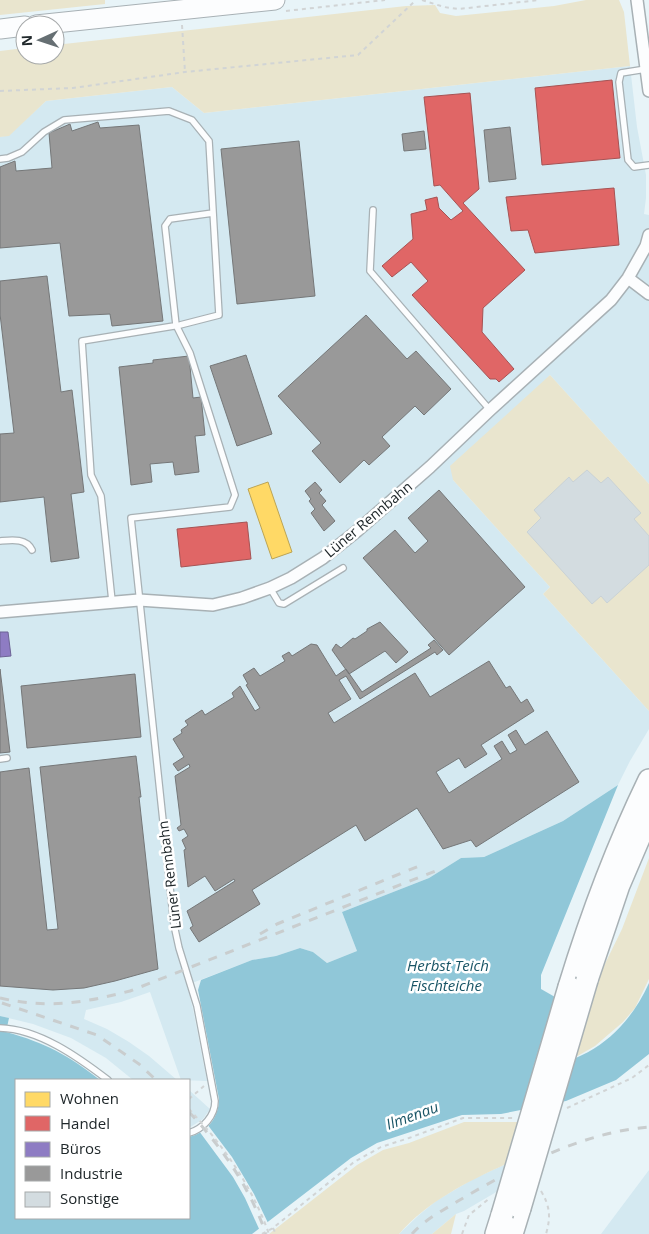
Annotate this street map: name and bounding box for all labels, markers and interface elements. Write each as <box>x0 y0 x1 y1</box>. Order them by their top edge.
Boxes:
north arrow <box>15 15 65 65</box>
text: N <box>17 35 36 47</box>
street label: Lüner Rennbahn <box>320 477 416 561</box>
street label: Lüner Rennbahn <box>153 820 185 930</box>
water label: Herbst Teich <box>407 955 489 975</box>
water label: Fischteiche <box>410 975 483 995</box>
legend <box>15 1079 190 1219</box>
text: Wohnen <box>60 1088 119 1108</box>
water label: Ilmenau <box>383 1096 441 1134</box>
text: Handel <box>60 1113 110 1133</box>
text: Büros <box>60 1138 101 1158</box>
text: Industrie <box>60 1163 123 1183</box>
text: Sonstige <box>60 1188 119 1208</box>

